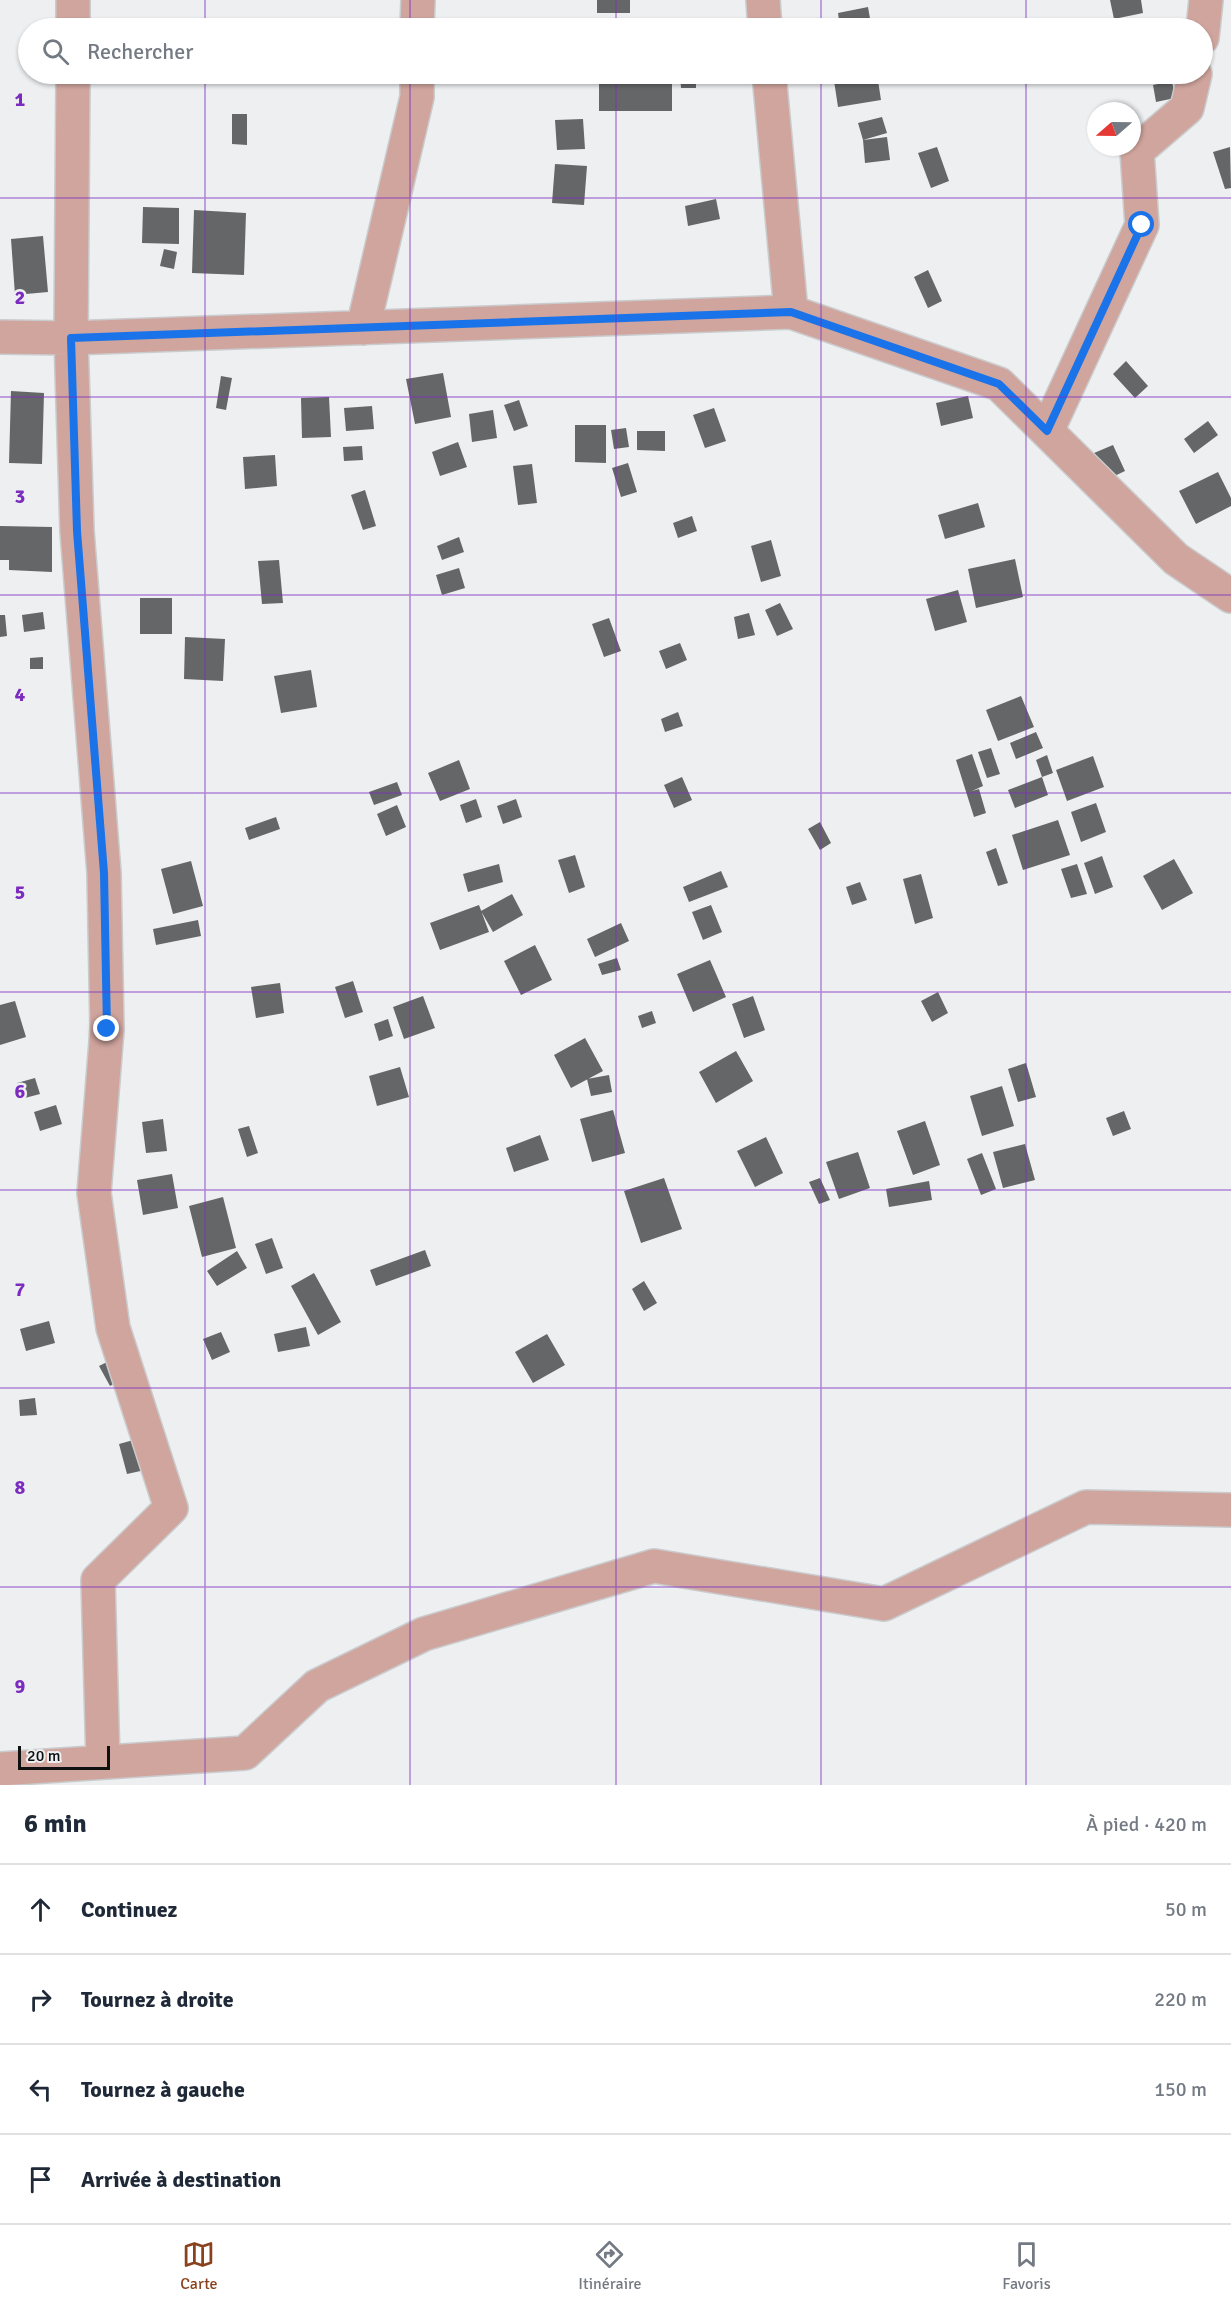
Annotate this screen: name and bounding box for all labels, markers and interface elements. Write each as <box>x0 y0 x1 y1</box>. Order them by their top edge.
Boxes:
search box <box>18 18 1213 84</box>
icon: search <box>39 35 72 68</box>
text: Rechercher <box>87 38 193 65</box>
text: 1 <box>15 87 26 112</box>
north arrow <box>1087 102 1141 156</box>
route start <box>1128 211 1154 237</box>
text: 2 <box>15 285 25 310</box>
text: 3 <box>15 484 25 509</box>
text: 4 <box>15 682 26 707</box>
text: 5 <box>15 880 25 905</box>
route end <box>93 1015 119 1041</box>
text: 6 <box>15 1079 26 1104</box>
text: 7 <box>15 1277 26 1302</box>
text: 8 <box>15 1475 26 1500</box>
text: 9 <box>15 1674 26 1699</box>
scale bar <box>18 1743 110 1770</box>
text: 20 m <box>27 1746 61 1766</box>
text: 6 min <box>24 1808 87 1840</box>
text: À pied · 420 m <box>1086 1812 1207 1837</box>
icon: ahead <box>24 1893 57 1926</box>
text: Continuez <box>81 1896 177 1923</box>
text: 50 m <box>1165 1897 1207 1922</box>
icon: right <box>24 1983 57 2016</box>
text: Tournez à droite <box>81 1986 234 2013</box>
text: 220 m <box>1154 1987 1207 2012</box>
icon: left <box>24 2073 57 2106</box>
text: Tournez à gauche <box>81 2076 245 2103</box>
text: 150 m <box>1154 2077 1207 2102</box>
icon: arrive <box>24 2163 57 2196</box>
text: Arrivée à destination <box>81 2166 281 2193</box>
tab: Carte <box>180 2238 218 2294</box>
tab: Itinéraire <box>578 2238 642 2294</box>
tab: Favoris <box>1002 2238 1051 2294</box>

